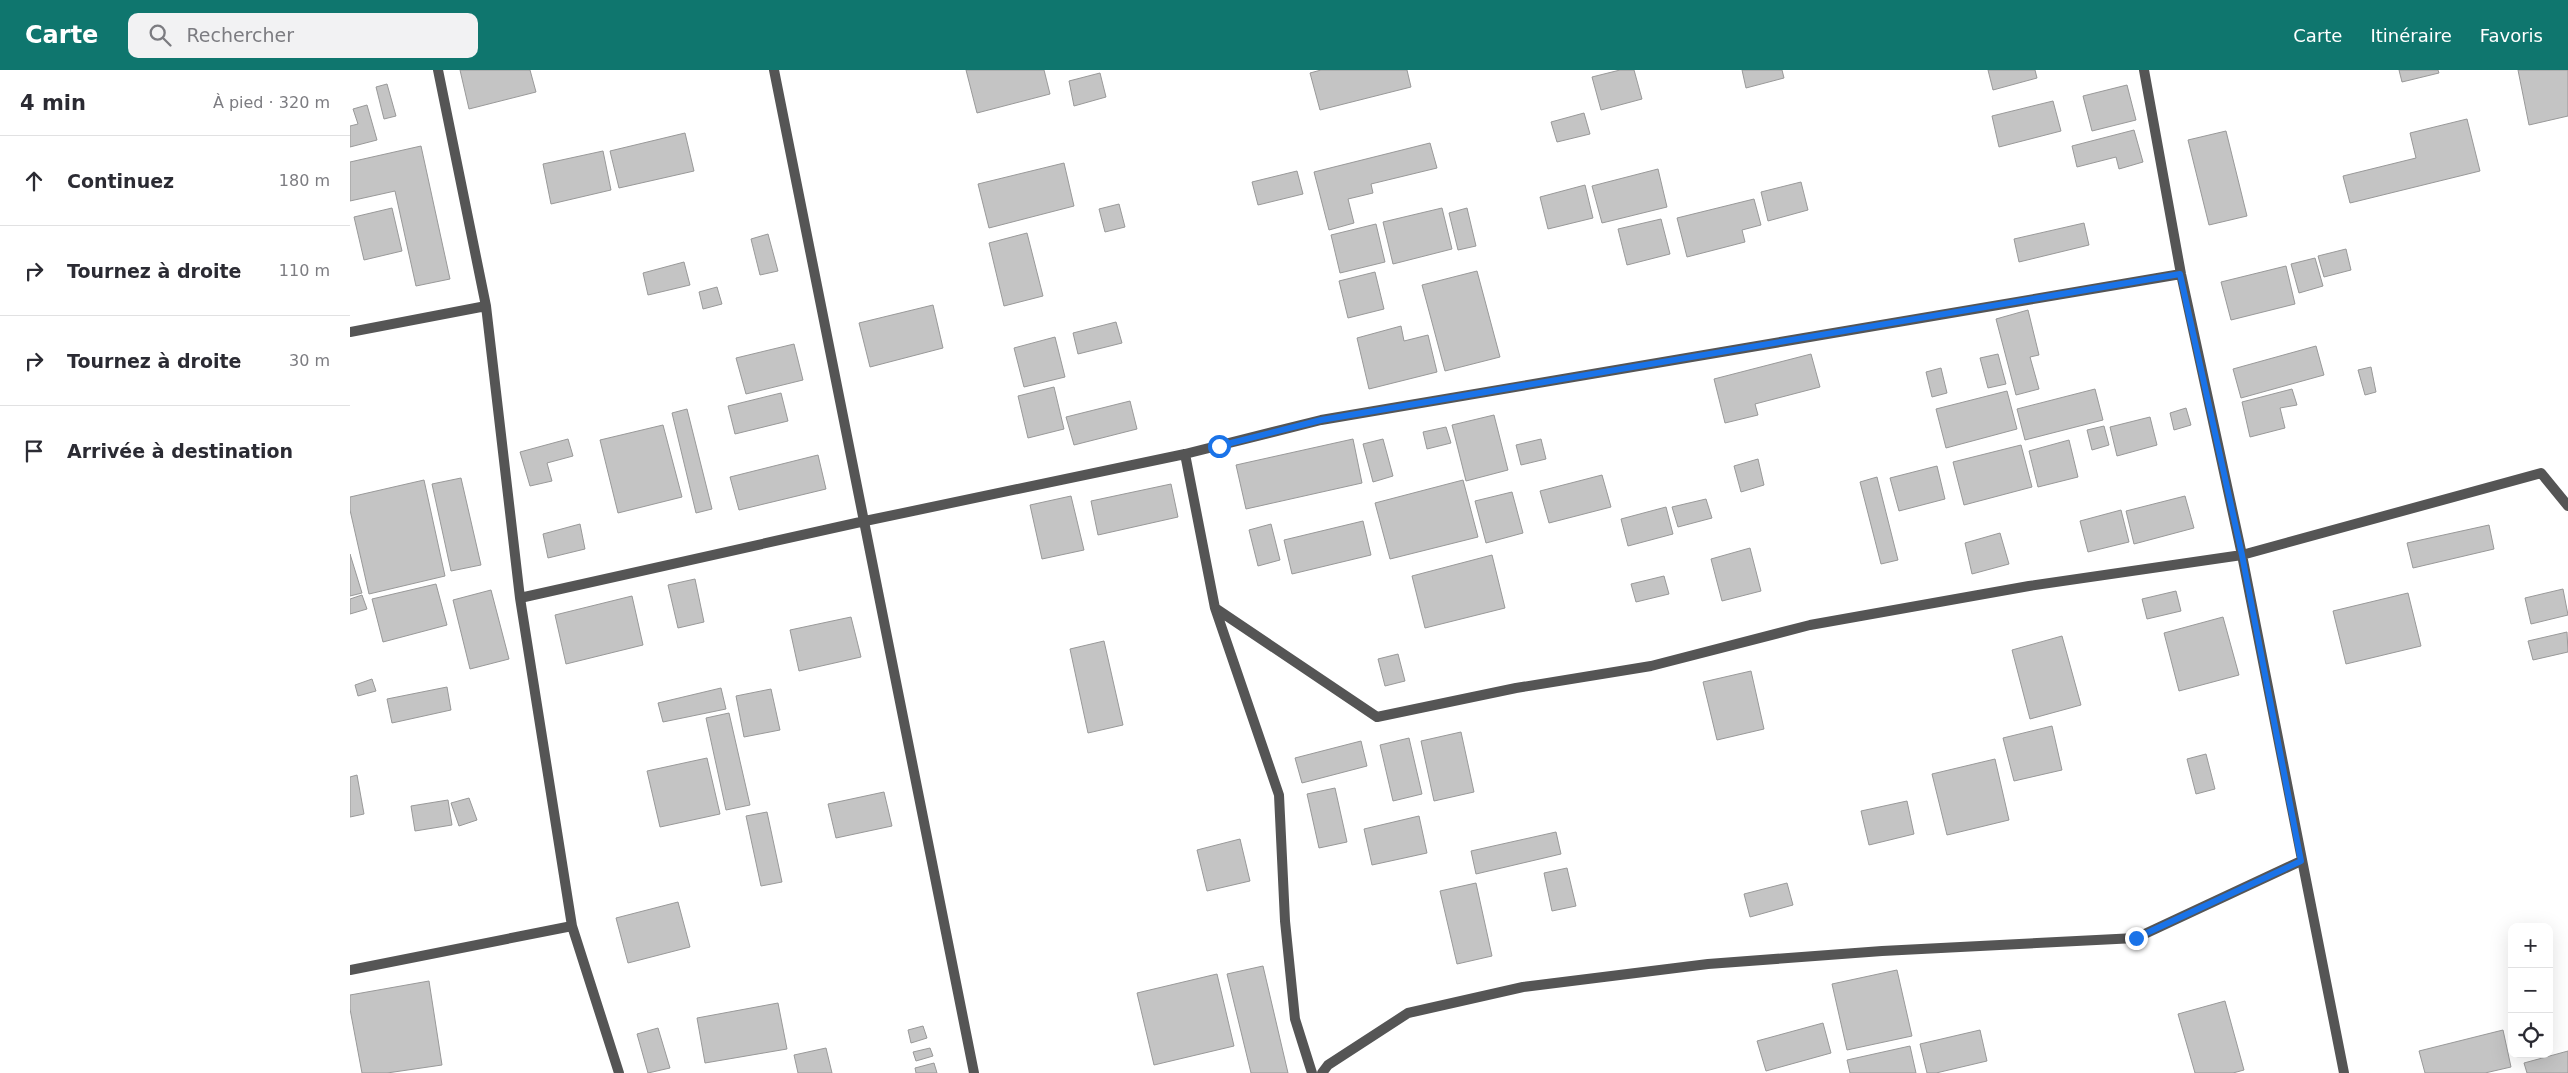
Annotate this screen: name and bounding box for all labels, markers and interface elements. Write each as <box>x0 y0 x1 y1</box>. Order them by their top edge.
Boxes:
search box <box>128 13 478 58</box>
text: Carte <box>25 21 98 49</box>
icon: search <box>146 21 174 49</box>
text: Rechercher <box>186 24 294 46</box>
text: Carte <box>2293 25 2342 46</box>
text: Itinéraire <box>2370 25 2452 46</box>
text: Favoris <box>2480 25 2543 46</box>
text: 4 min <box>20 91 86 115</box>
text: À pied · 320 m <box>213 93 330 112</box>
icon: ahead <box>20 167 48 195</box>
text: Continuez <box>67 170 174 192</box>
text: 180 m <box>279 171 330 190</box>
icon: right <box>20 257 48 285</box>
text: Tournez à droite <box>67 260 241 282</box>
text: 110 m <box>279 261 330 280</box>
icon: right <box>20 347 48 375</box>
text: Tournez à droite <box>67 350 241 372</box>
text: 30 m <box>289 351 330 370</box>
route start <box>1208 435 1231 458</box>
icon: arrive <box>20 437 48 465</box>
text: Arrivée à destination <box>67 440 293 462</box>
map controls <box>2508 923 2553 1058</box>
button: + <box>2508 923 2553 968</box>
route end <box>2125 927 2148 950</box>
button: − <box>2508 968 2553 1013</box>
button: locate <box>2508 1013 2553 1058</box>

